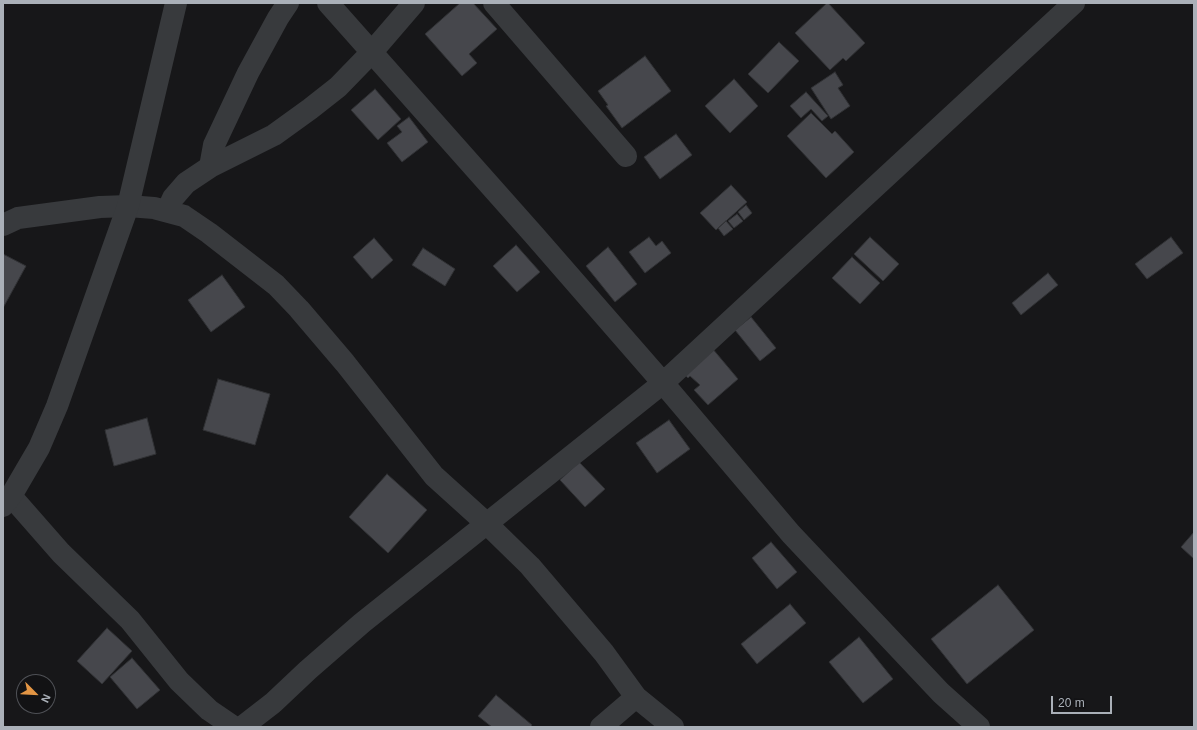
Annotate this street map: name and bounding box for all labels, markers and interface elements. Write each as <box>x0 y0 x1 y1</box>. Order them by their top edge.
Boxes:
north arrow <box>16 674 56 714</box>
scale bar <box>1053 688 1114 714</box>
text: N <box>39 692 53 705</box>
text: 20 m <box>1058 696 1085 710</box>

